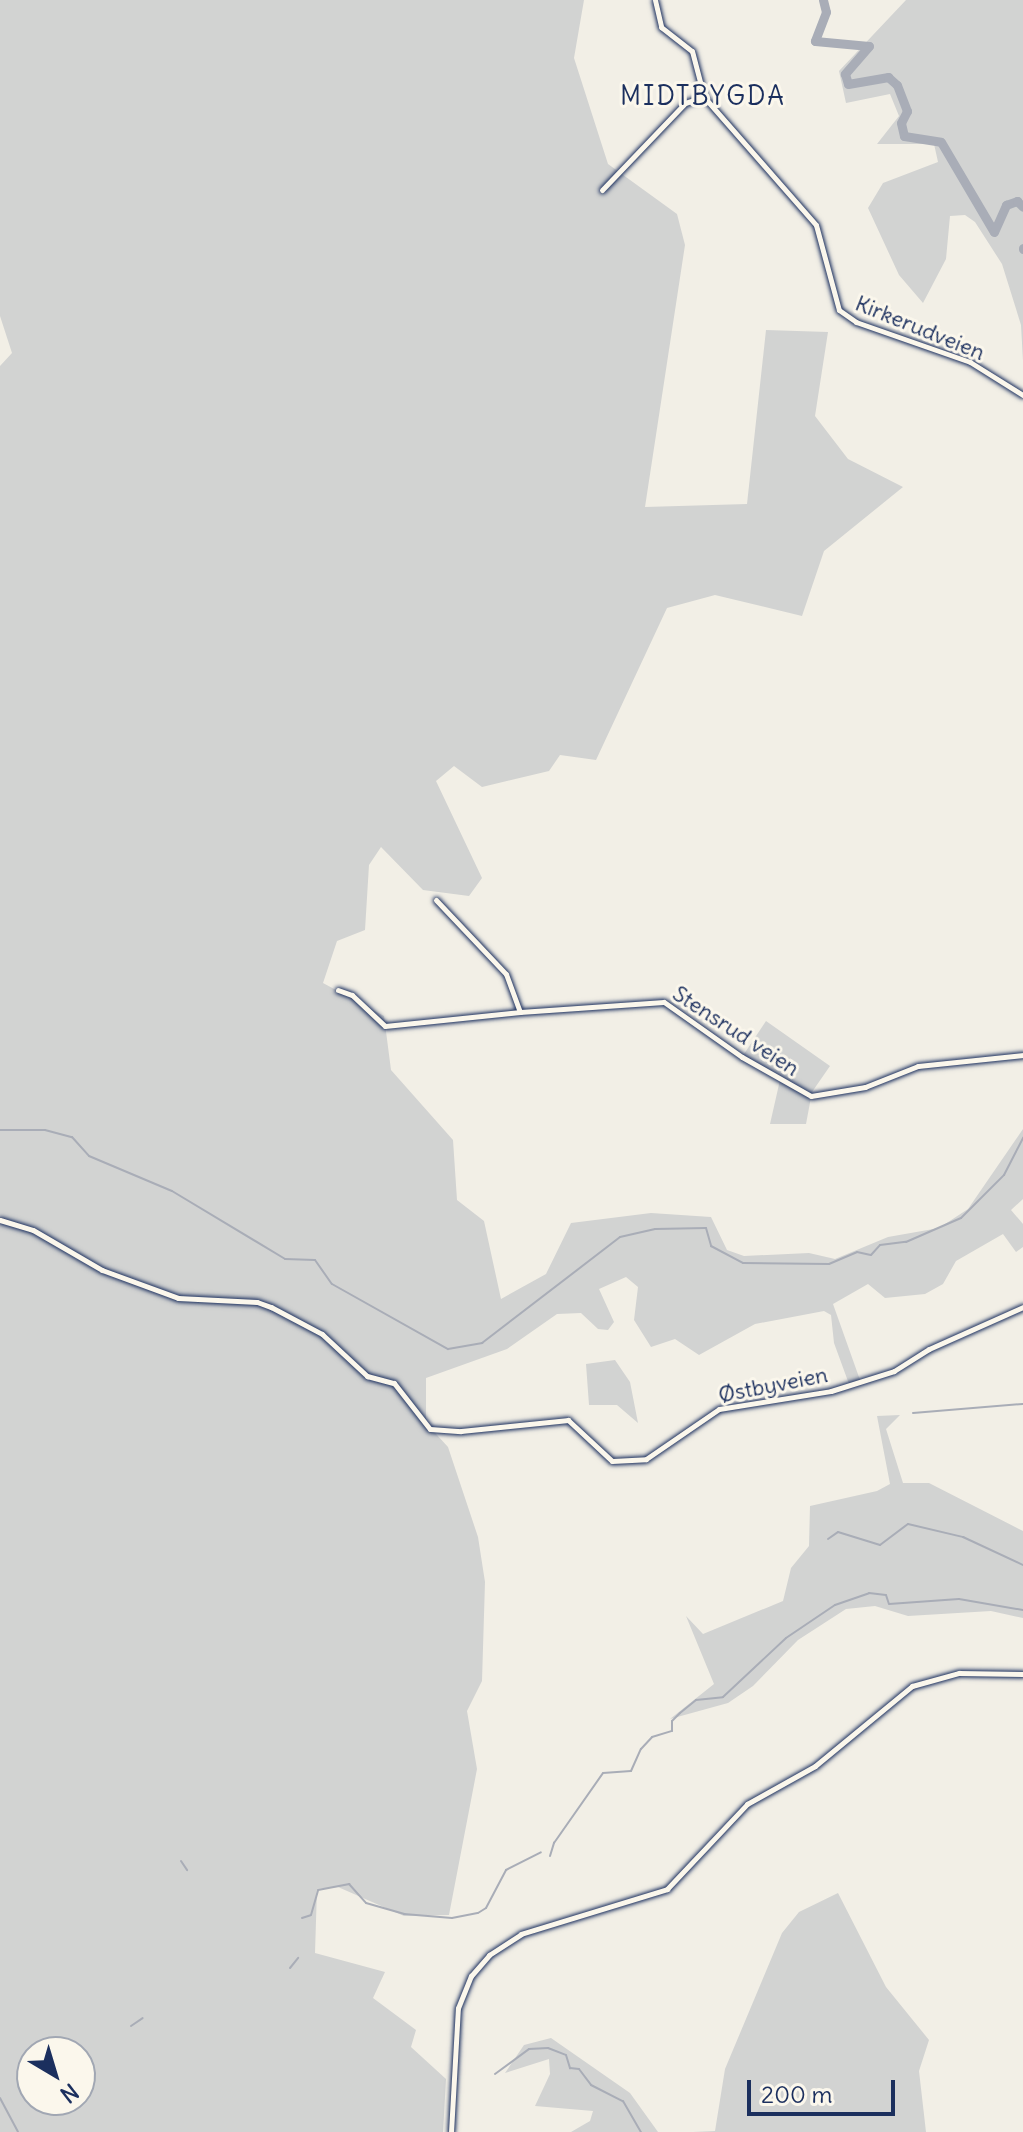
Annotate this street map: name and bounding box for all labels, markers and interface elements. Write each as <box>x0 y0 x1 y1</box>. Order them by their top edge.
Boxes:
district label: MIDTBYGDA <box>620 80 786 112</box>
street label: Kirkerudveien <box>851 290 989 366</box>
street label: Stensrud veien <box>668 980 804 1082</box>
street label: Østbyveien <box>716 1361 830 1409</box>
north arrow <box>16 2036 96 2116</box>
scale bar <box>751 2064 899 2114</box>
text: N <box>55 2078 84 2109</box>
text: 200 m <box>761 2079 833 2109</box>

